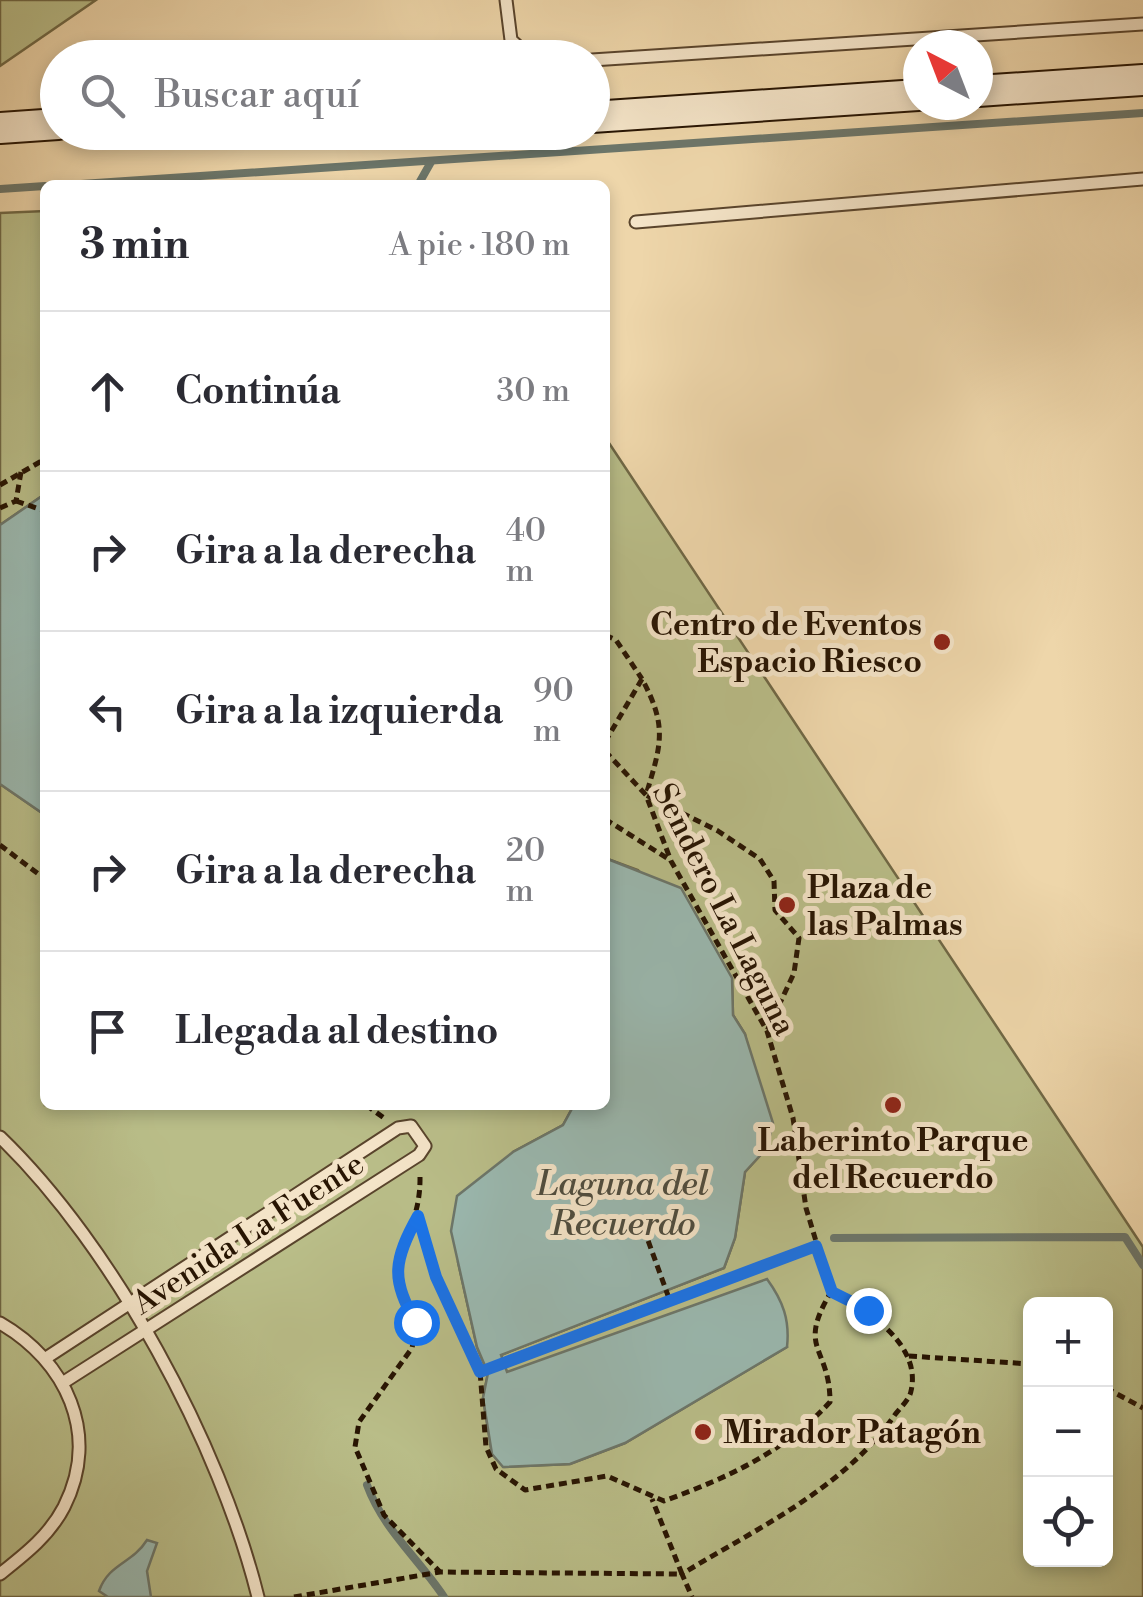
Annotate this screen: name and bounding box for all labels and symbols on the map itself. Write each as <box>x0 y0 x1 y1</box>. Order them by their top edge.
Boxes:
north arrow <box>903 30 993 120</box>
place label: Centro de Eventos Espacio Riesco <box>650 605 922 682</box>
marker: Centro de Eventos Espacio Riesco <box>931 631 953 653</box>
street label: Sendero La Laguna <box>643 777 805 1043</box>
place label: Plaza de las Palmas <box>807 868 963 945</box>
marker: Plaza de las Palmas <box>776 894 798 916</box>
marker: Laberinto Parque del Recuerdo <box>882 1094 904 1116</box>
place label: Laberinto Parque del Recuerdo <box>758 1121 1028 1198</box>
street label: Avenida La Fuente <box>124 1144 372 1324</box>
water label: Laguna del Recuerdo <box>536 1163 709 1246</box>
route end <box>846 1288 892 1334</box>
route start <box>394 1300 440 1346</box>
place label: Mirador Patagón <box>723 1413 981 1453</box>
marker: Mirador Patagón <box>692 1421 714 1443</box>

